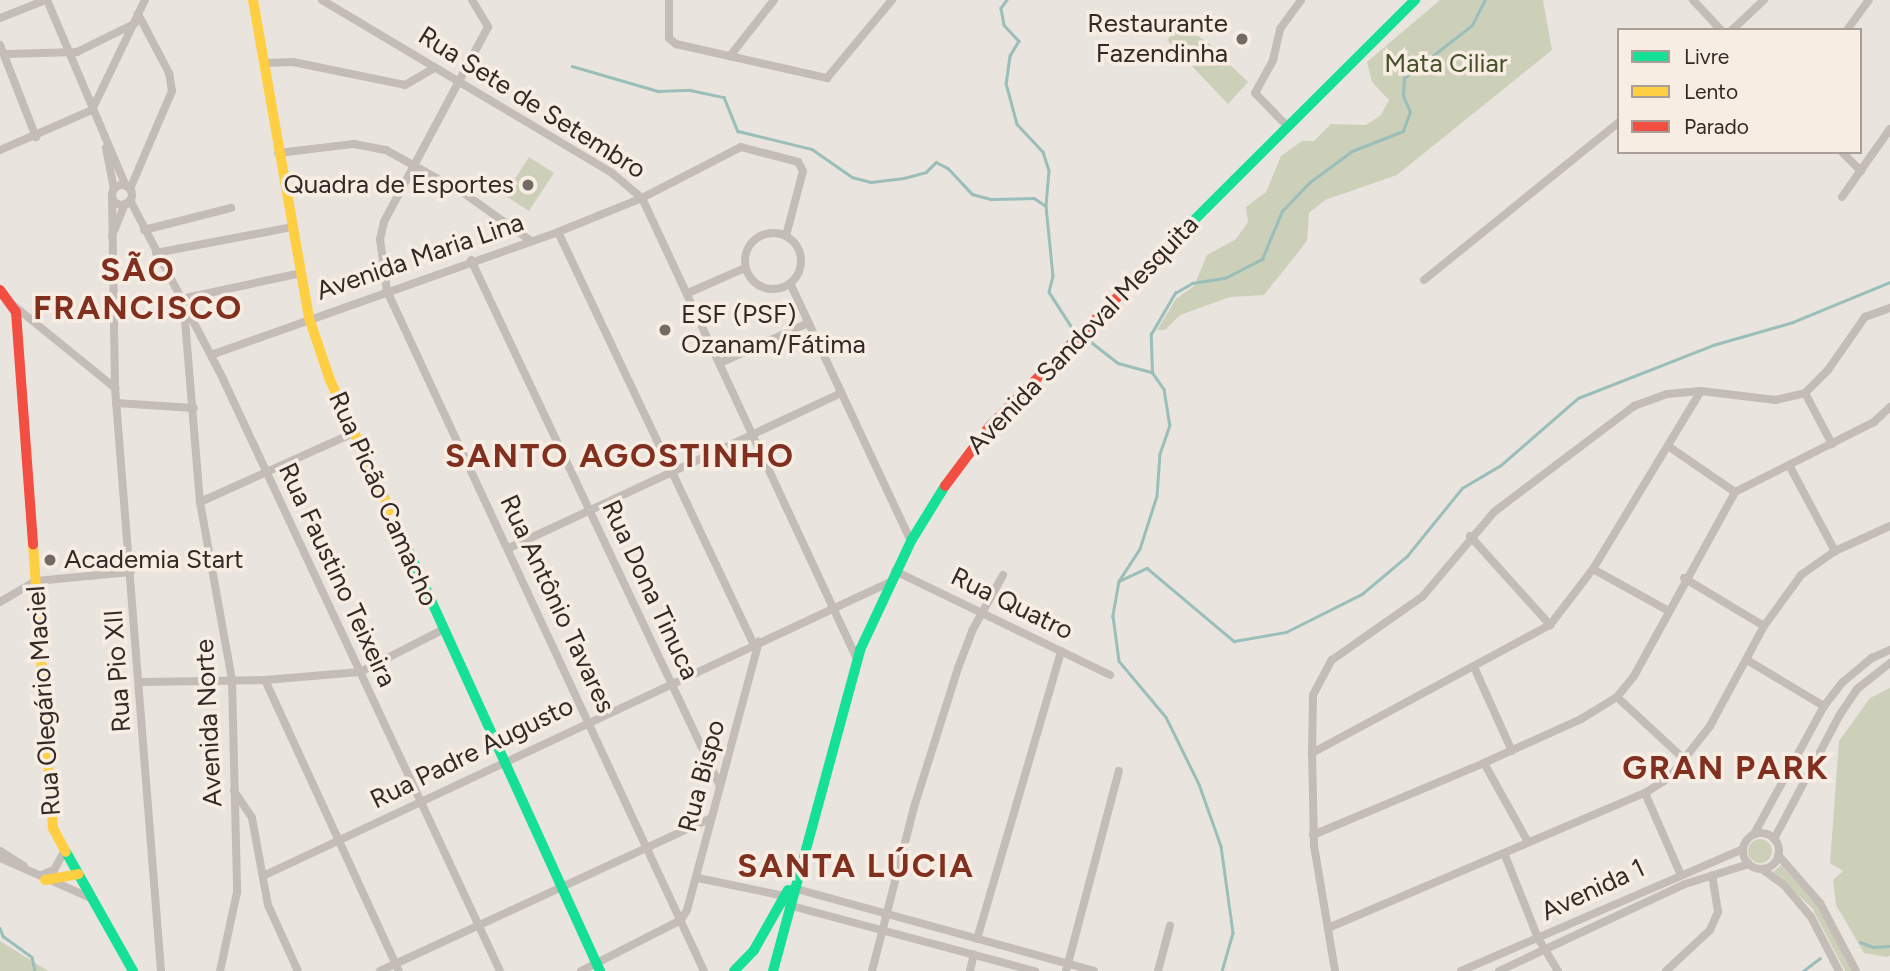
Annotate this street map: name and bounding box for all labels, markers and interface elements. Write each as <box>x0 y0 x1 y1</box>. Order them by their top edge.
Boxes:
place label: Restaurante Fazendinha <box>1087 8 1228 70</box>
street label: Rua Sete de Setembro <box>413 20 651 186</box>
legend <box>1617 28 1862 154</box>
marker: Restaurante Fazendinha <box>1234 31 1250 47</box>
text: Livre <box>1684 44 1729 69</box>
park label: Mata Ciliar <box>1384 48 1508 80</box>
text: Lento <box>1684 79 1738 104</box>
text: Parado <box>1684 114 1749 139</box>
place label: Quadra de Esportes <box>284 169 514 201</box>
marker: Quadra de Esportes <box>520 177 536 193</box>
street label: Avenida Maria Lina <box>312 207 528 307</box>
street label: Avenida Sandoval Mesquita <box>961 209 1205 461</box>
district label: SÃO FRANCISCO <box>34 250 242 328</box>
place label: ESF (PSF) Ozanam/Fátima <box>681 299 866 360</box>
marker: ESF (PSF) Ozanam/Fátima <box>655 320 675 340</box>
street label: Rua Picão Camacho <box>322 387 444 611</box>
district label: SANTO AGOSTINHO <box>447 436 793 476</box>
street label: Rua Faustino Teixeira <box>271 458 403 692</box>
street label: Rua Antônio Tavares <box>493 490 621 718</box>
street label: Rua Dona Tinuca <box>595 495 705 685</box>
place label: Academia Start <box>64 544 244 576</box>
marker: Academia Start <box>42 552 58 568</box>
street label: Rua Quatro <box>946 561 1078 647</box>
street label: Rua Olegário Maciel <box>20 585 68 817</box>
street label: Rua Pio XII <box>98 609 138 733</box>
street label: Avenida Norte <box>189 638 229 808</box>
street label: Rua Padre Augusto <box>365 690 579 816</box>
street label: Rua Bispo <box>672 716 732 836</box>
district label: GRAN PARK <box>1623 748 1829 788</box>
district label: SANTA LÚCIA <box>739 846 973 886</box>
street label: Avenida 1 <box>1536 852 1650 928</box>

